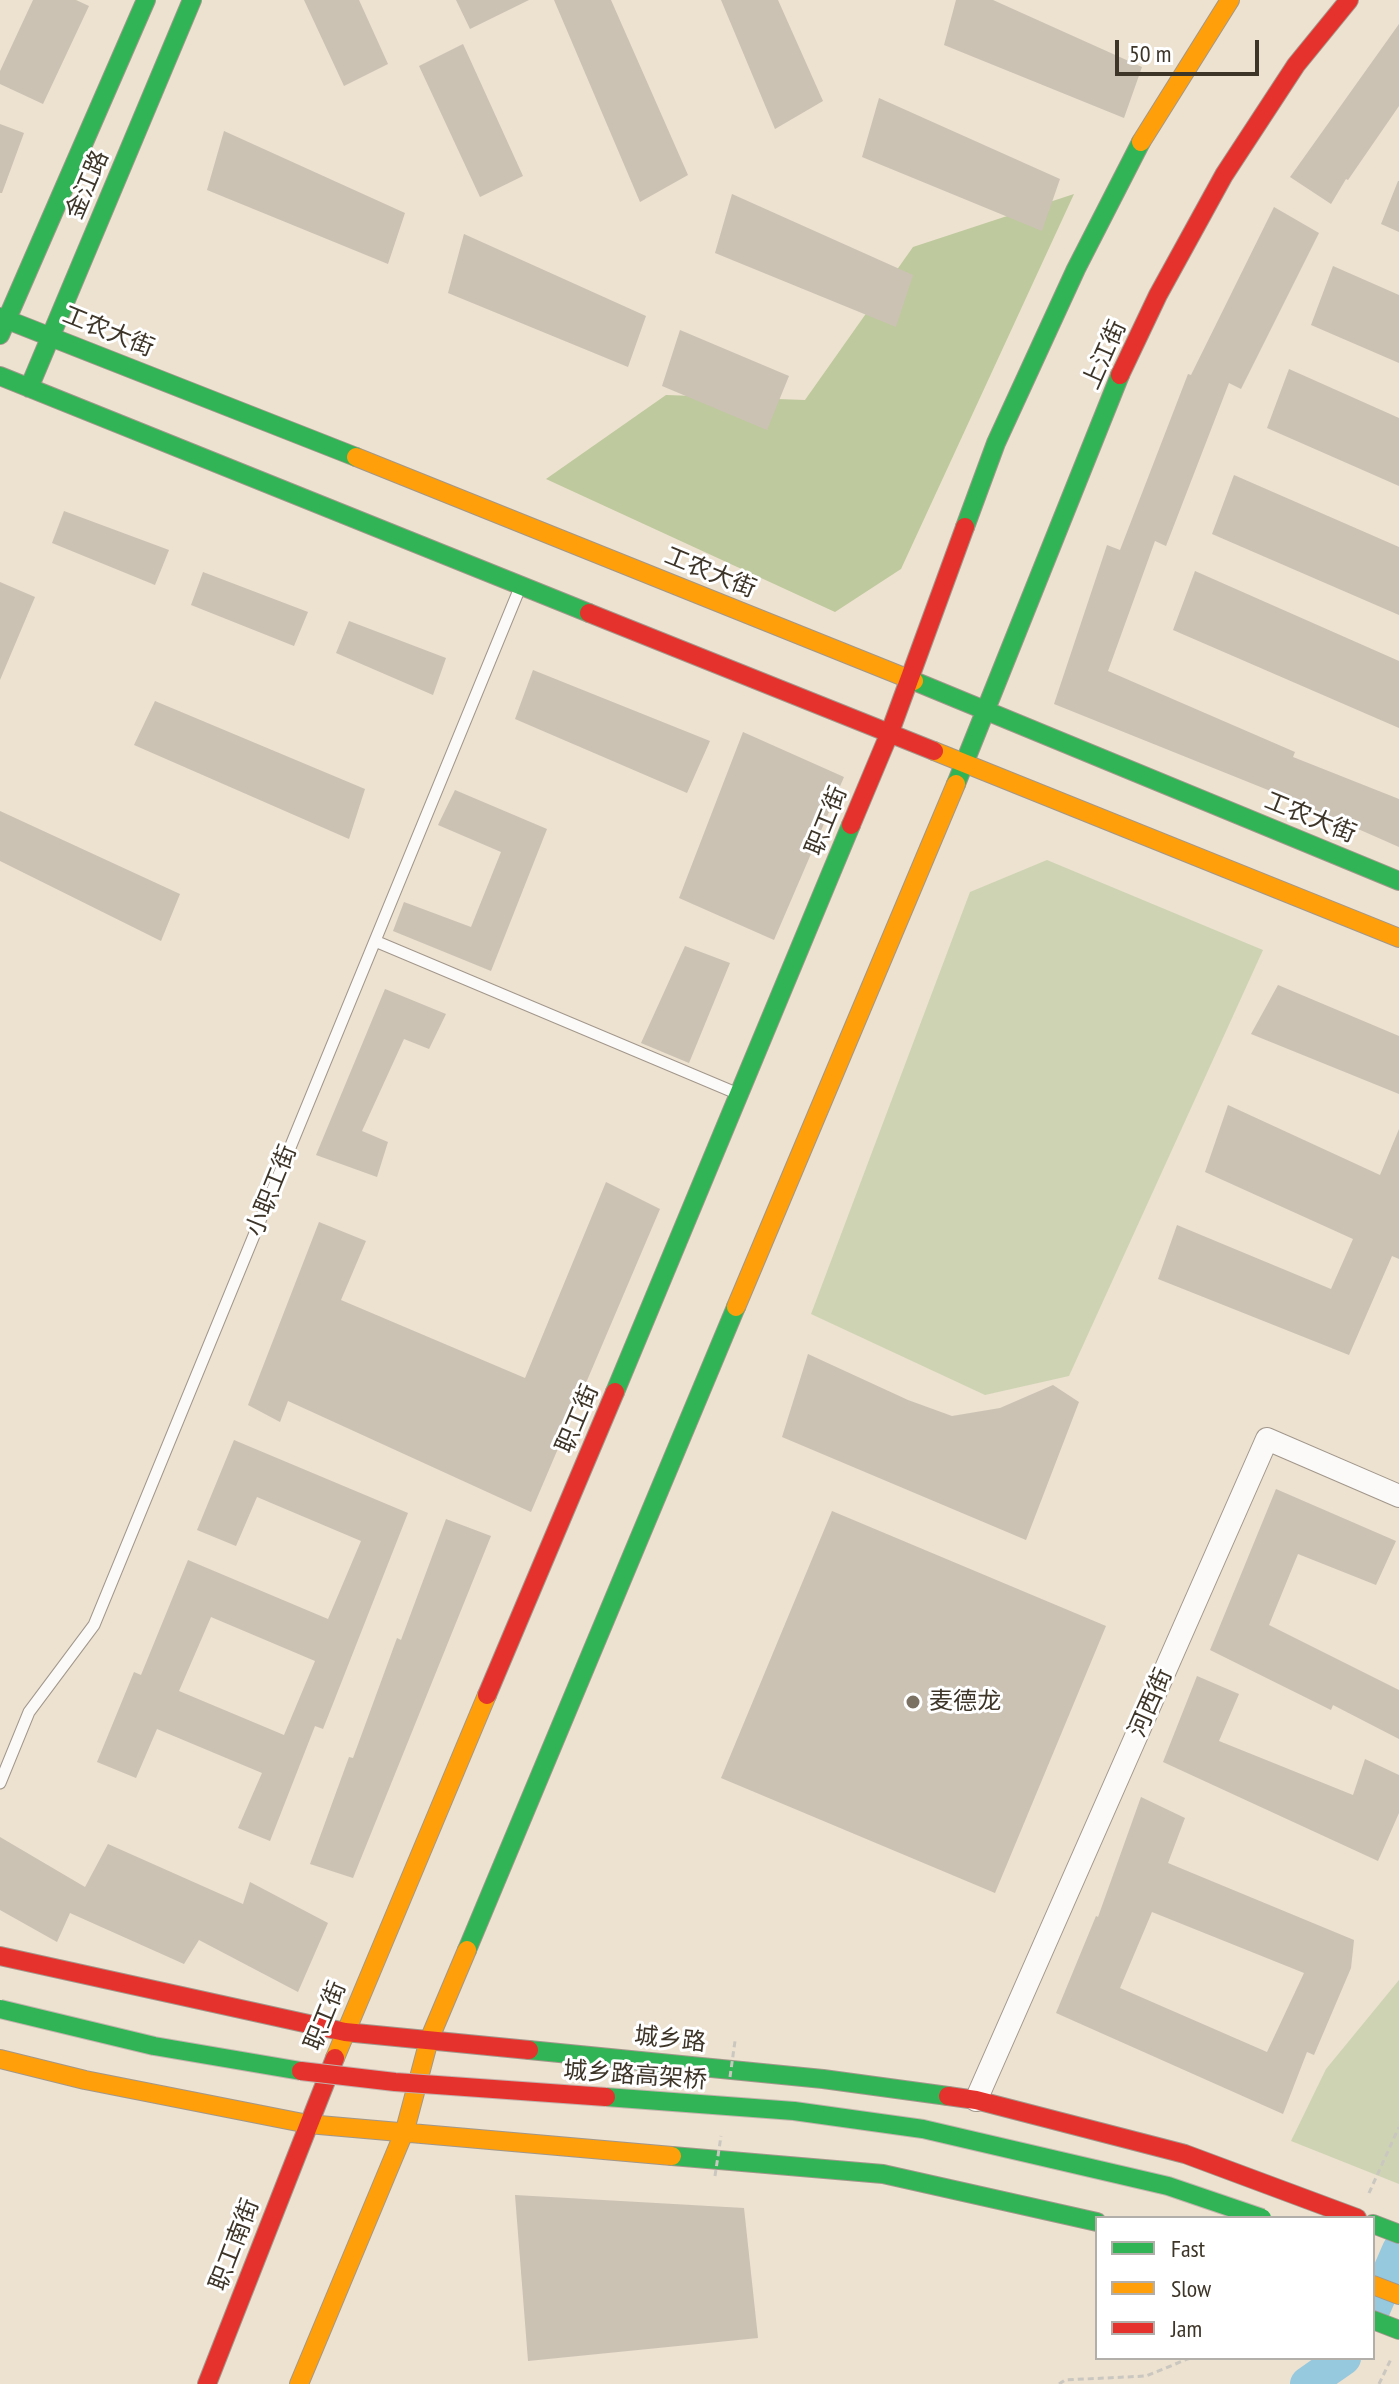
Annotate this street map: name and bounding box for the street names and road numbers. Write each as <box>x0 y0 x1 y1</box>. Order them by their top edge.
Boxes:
street label: 金江路 <box>61 146 115 224</box>
street label: 工农大街 <box>58 301 158 363</box>
street label: 上江街 <box>1077 316 1133 394</box>
street label: 工农大街 <box>660 542 760 604</box>
street label: 职工街 <box>800 782 854 860</box>
street label: 工农大街 <box>1260 787 1360 849</box>
street label: 小职工街 <box>241 1141 303 1241</box>
street label: 职工街 <box>551 1380 605 1458</box>
street label: 河西街 <box>1123 1664 1179 1742</box>
street label: 职工街 <box>299 1977 353 2055</box>
street label: 城乡路 <box>633 2022 707 2058</box>
street label: 城乡路高架桥 <box>562 2057 708 2095</box>
street label: 职工南街 <box>204 2195 266 2295</box>

